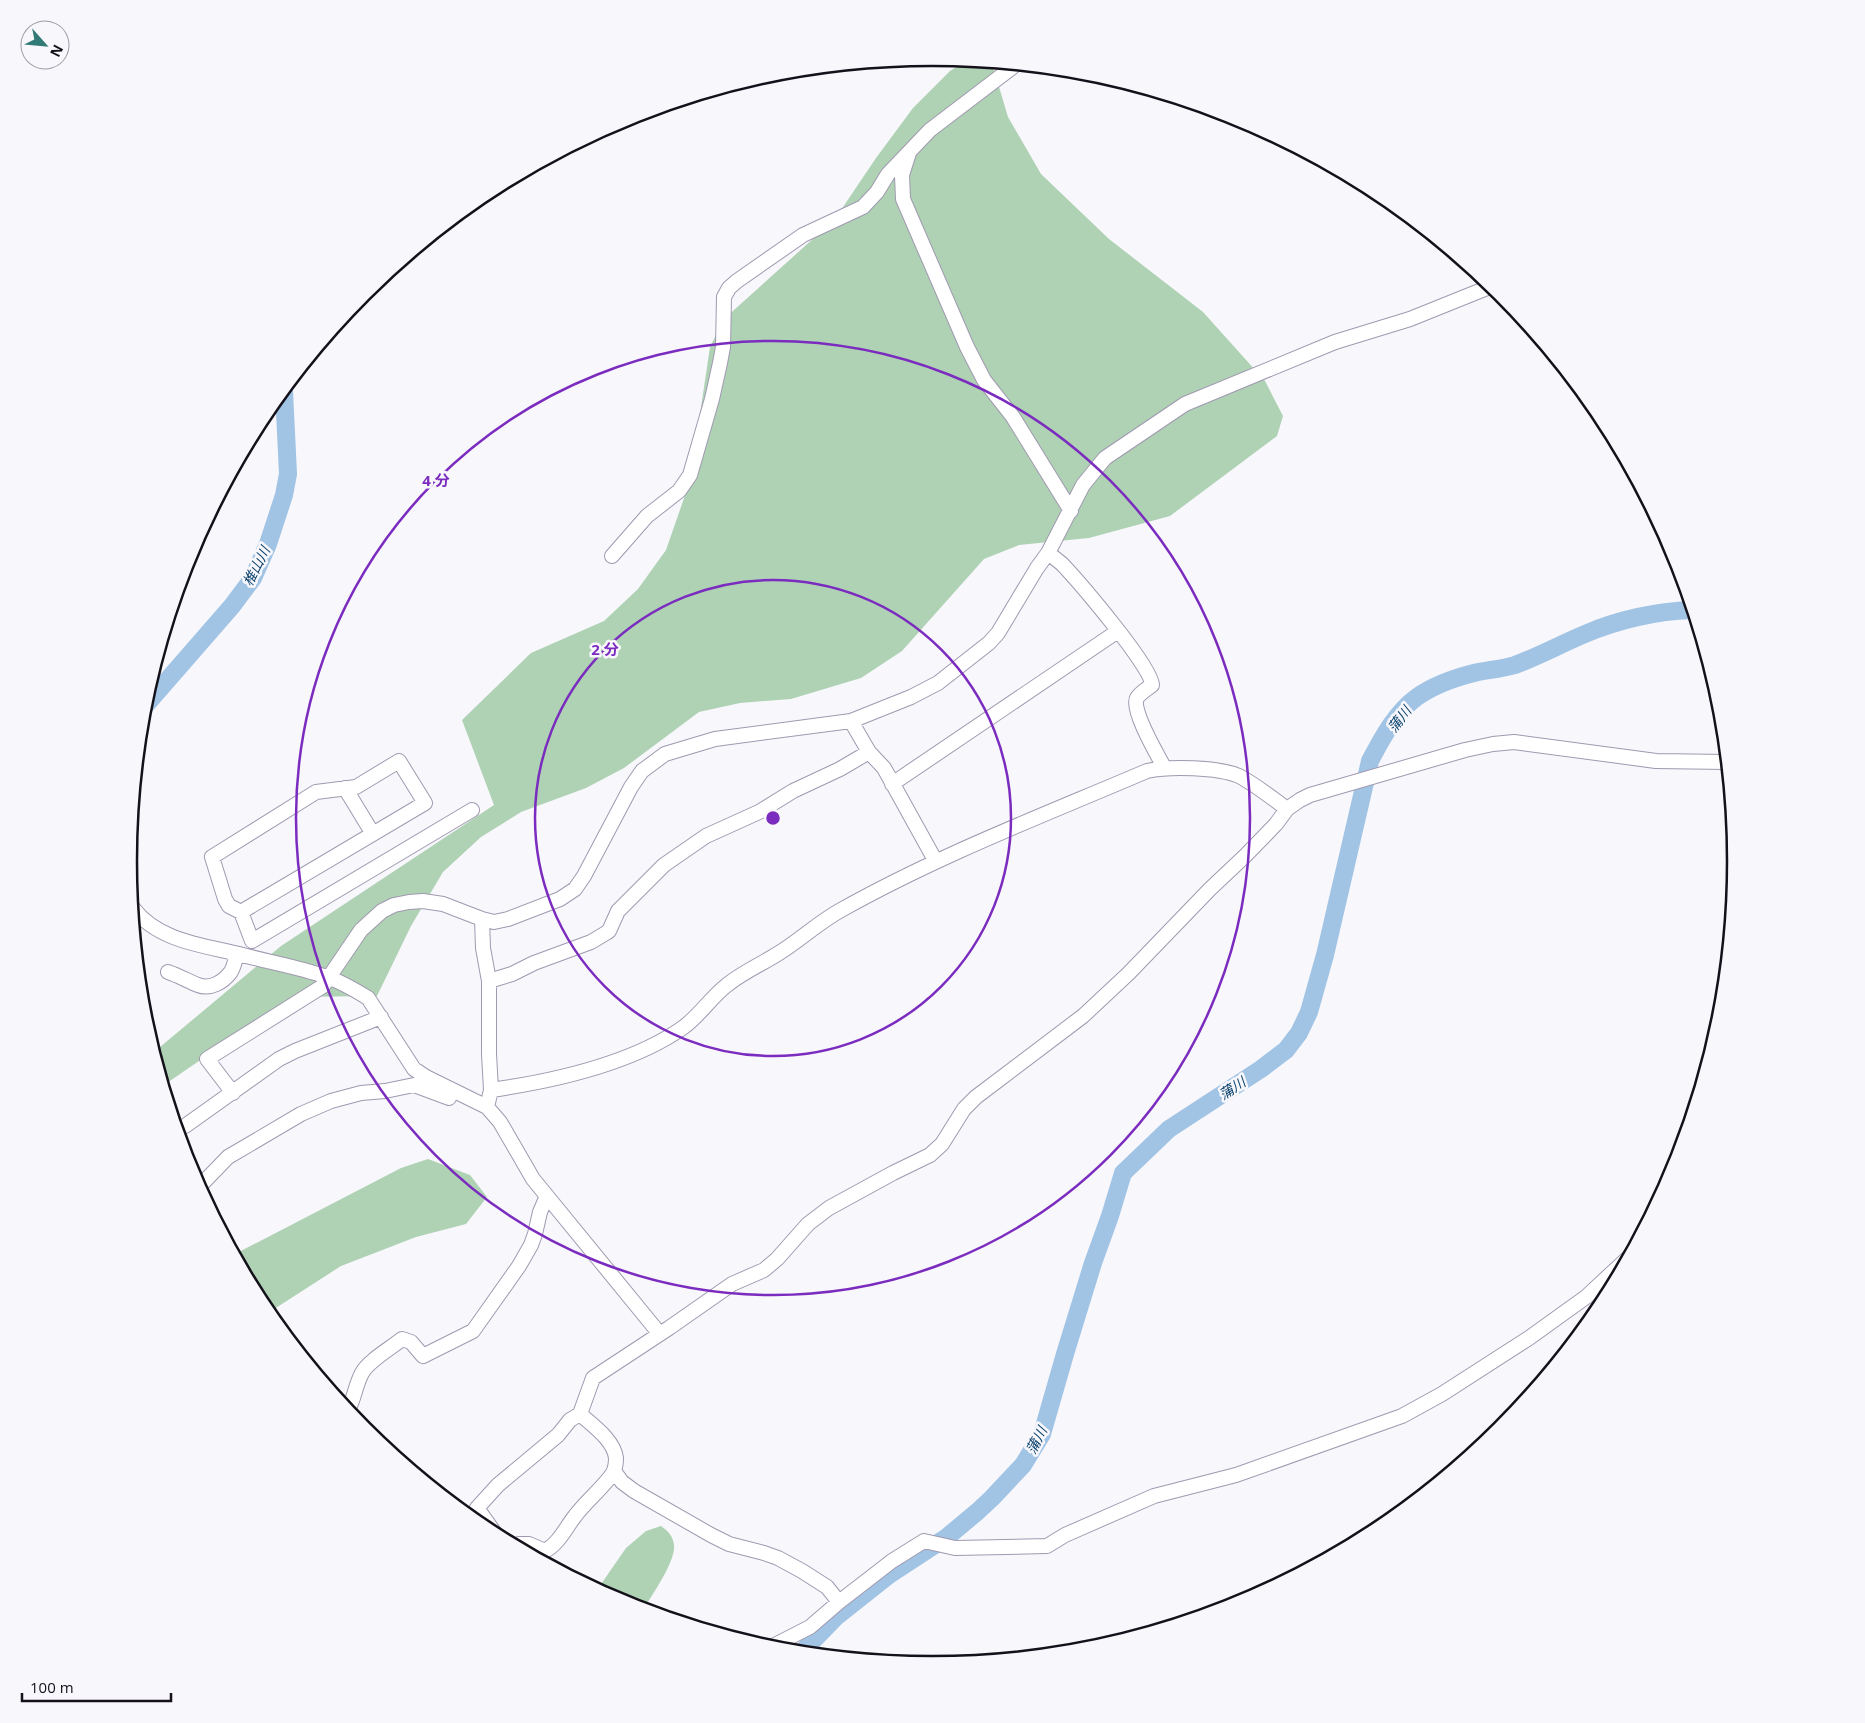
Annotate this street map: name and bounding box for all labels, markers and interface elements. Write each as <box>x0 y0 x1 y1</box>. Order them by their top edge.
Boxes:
north arrow <box>20 20 70 70</box>
text: N <box>46 42 68 61</box>
text: 4 分 <box>422 470 450 490</box>
water label: 椎山川 <box>238 541 275 589</box>
text: 2 分 <box>591 639 619 659</box>
water label: 蒲川 <box>1383 701 1416 736</box>
centre of rings <box>764 809 782 827</box>
water label: 蒲川 <box>1215 1071 1251 1104</box>
water label: 蒲川 <box>1021 1421 1052 1457</box>
scale bar <box>22 1670 171 1702</box>
text: 100 m <box>30 1677 74 1697</box>

